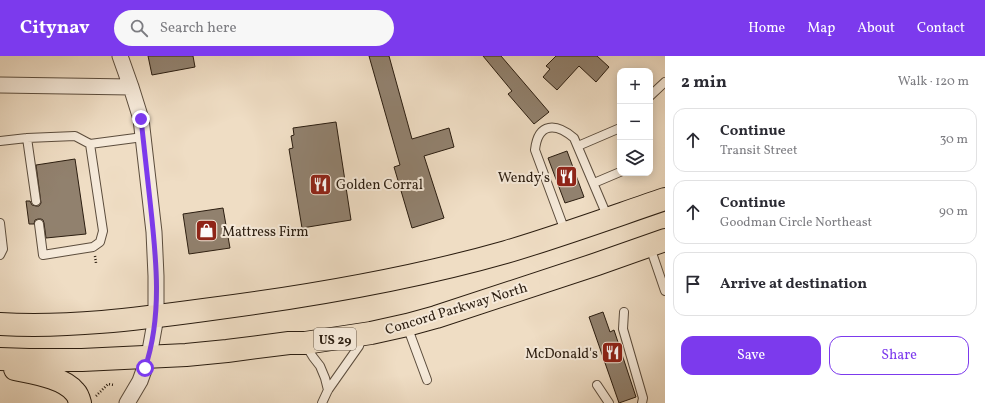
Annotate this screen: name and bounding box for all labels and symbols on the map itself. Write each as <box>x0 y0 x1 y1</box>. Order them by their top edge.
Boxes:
route end <box>132 110 150 128</box>
restaurant icon: Wendy's <box>553 164 579 190</box>
place label: Wendy's <box>498 169 550 188</box>
restaurant icon: Golden Corral <box>307 171 333 197</box>
place label: Golden Corral <box>336 176 423 195</box>
shop icon: Mattress Firm <box>193 218 219 244</box>
place label: Mattress Firm <box>222 223 309 242</box>
street label: Concord Parkway North <box>383 279 530 340</box>
road number: US 29 <box>314 328 356 350</box>
restaurant icon: McDonald's <box>600 340 626 366</box>
place label: McDonald's <box>525 345 598 364</box>
route start <box>136 359 154 377</box>

